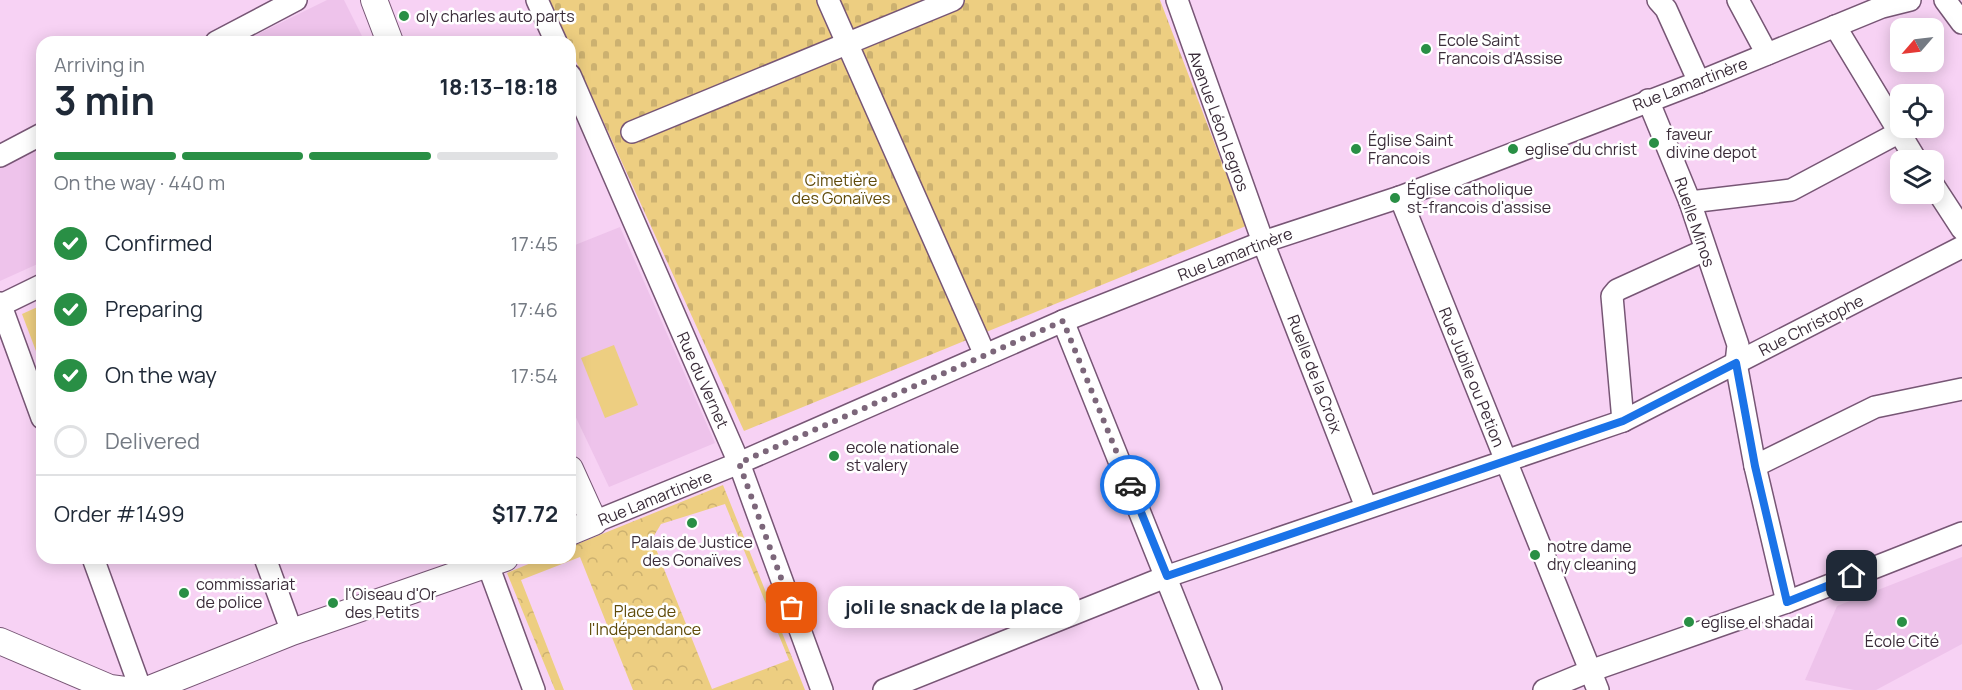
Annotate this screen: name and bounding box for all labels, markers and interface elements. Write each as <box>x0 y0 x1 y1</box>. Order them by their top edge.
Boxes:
place label: oly charles auto parts <box>416 5 575 27</box>
marker: oly charles auto parts <box>397 9 411 23</box>
north arrow <box>1890 18 1944 72</box>
map controls <box>1890 18 1944 204</box>
place label: Ecole Saint Francois d'Assise <box>1438 29 1563 69</box>
marker: Ecole Saint Francois d'Assise <box>1419 42 1433 56</box>
street label: Avenue Léon Legros <box>1183 48 1255 194</box>
text: Arriving in <box>54 51 145 78</box>
street label: Rue Lamartinère <box>1629 52 1751 116</box>
text: 18:13–18:18 <box>439 72 558 102</box>
text: 3 min <box>54 73 155 127</box>
button: locate <box>1890 84 1944 138</box>
place label: faveur divine depot <box>1666 123 1757 163</box>
place label: Église Saint Francois <box>1368 129 1453 169</box>
marker: faveur divine depot <box>1647 136 1661 150</box>
place label: eglise du christ <box>1525 138 1637 160</box>
marker: Église Saint Francois <box>1349 142 1363 156</box>
marker: eglise du christ <box>1506 142 1520 156</box>
button: layers <box>1890 150 1944 204</box>
text: On the way · 440 m <box>54 169 225 196</box>
park label: Cimetière des Gonaïves <box>792 169 890 209</box>
street label: Ruelle Minos <box>1669 174 1721 270</box>
place label: Église catholique st-francois d'assise <box>1407 178 1551 218</box>
marker: Église catholique st-francois d'assise <box>1388 191 1402 205</box>
street label: Rue Lamartinère <box>1174 222 1296 286</box>
icon: check <box>54 227 87 260</box>
text: Confirmed <box>105 228 213 258</box>
text: 17:45 <box>511 230 558 257</box>
street label: Rue Christophe <box>1755 289 1867 361</box>
icon: check <box>54 293 87 326</box>
text: Preparing <box>105 294 203 324</box>
text: 17:46 <box>510 296 558 323</box>
street label: Rue Jubile ou Petion <box>1434 304 1510 450</box>
street label: Ruelle de la Croix <box>1282 311 1348 437</box>
street label: Rue du Vernet <box>672 328 734 432</box>
icon: check <box>54 359 87 392</box>
text: On the way <box>105 360 217 390</box>
text: 17:54 <box>511 362 558 389</box>
text: Delivered <box>105 426 200 456</box>
place label: ecole nationale st valery <box>846 436 959 476</box>
marker: ecole nationale st valery <box>827 449 841 463</box>
courier <box>1100 455 1160 515</box>
street label: Rue Lamartinère <box>595 465 715 531</box>
icon: car <box>1114 469 1147 502</box>
text: Order #1499 <box>54 499 185 529</box>
text: $17.72 <box>492 499 558 529</box>
marker: Palais de Justice des Gonaïves <box>685 516 699 530</box>
place label: Palais de Justice des Gonaïves <box>631 531 753 571</box>
place label: notre dame dry cleaning <box>1547 535 1636 575</box>
marker: notre dame dry cleaning <box>1528 548 1542 562</box>
pin <box>1826 550 1877 601</box>
icon: home <box>1835 559 1868 592</box>
place label: commissariat de police <box>196 573 295 613</box>
pin <box>766 582 817 633</box>
place label: l'Oiseau d'Or des Petits <box>345 583 437 623</box>
marker: commissariat de police <box>177 586 191 600</box>
callout: joli le snack de la place <box>828 587 1080 629</box>
icon: bag <box>775 591 808 624</box>
text: joli le snack de la place <box>845 593 1063 620</box>
marker: l'Oiseau d'Or des Petits <box>326 596 340 610</box>
park label: Place de l'Indépendance <box>589 600 701 640</box>
place label: eglise el shadai <box>1701 611 1813 633</box>
marker: eglise el shadai <box>1682 615 1696 629</box>
marker: École Cité <box>1895 615 1909 629</box>
place label: École Cité <box>1865 630 1939 652</box>

